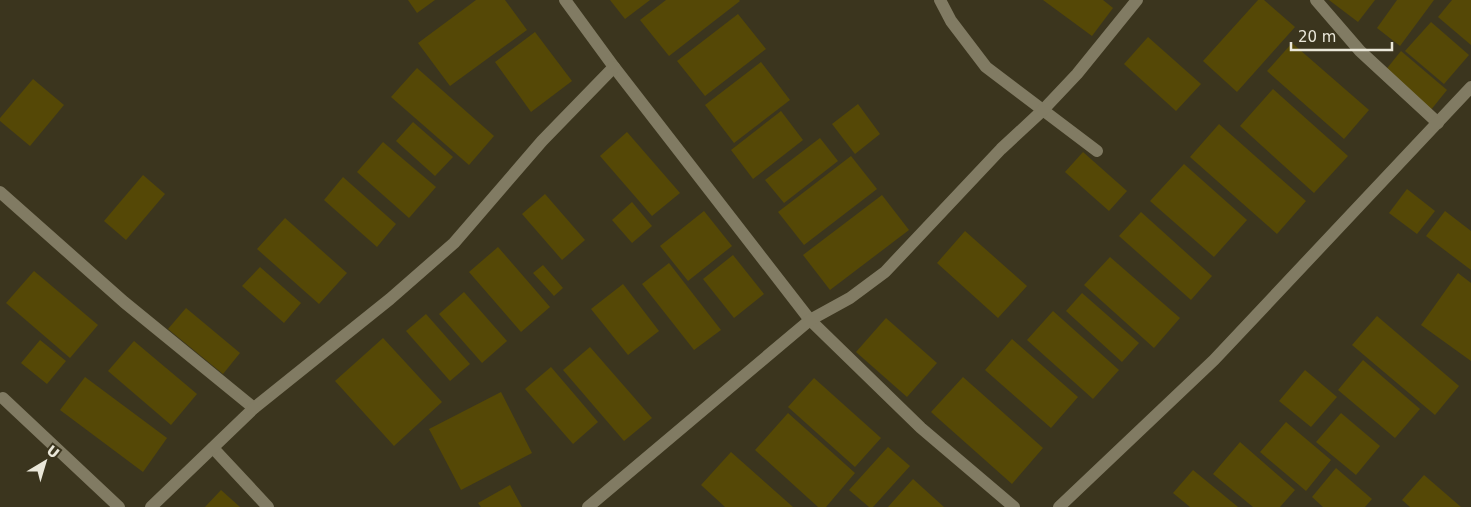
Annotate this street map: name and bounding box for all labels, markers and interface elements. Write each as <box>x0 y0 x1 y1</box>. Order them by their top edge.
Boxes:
scale bar <box>1291 20 1392 52</box>
text: 20 m <box>1298 28 1336 46</box>
north arrow <box>20 437 70 487</box>
text: U <box>44 442 62 462</box>

